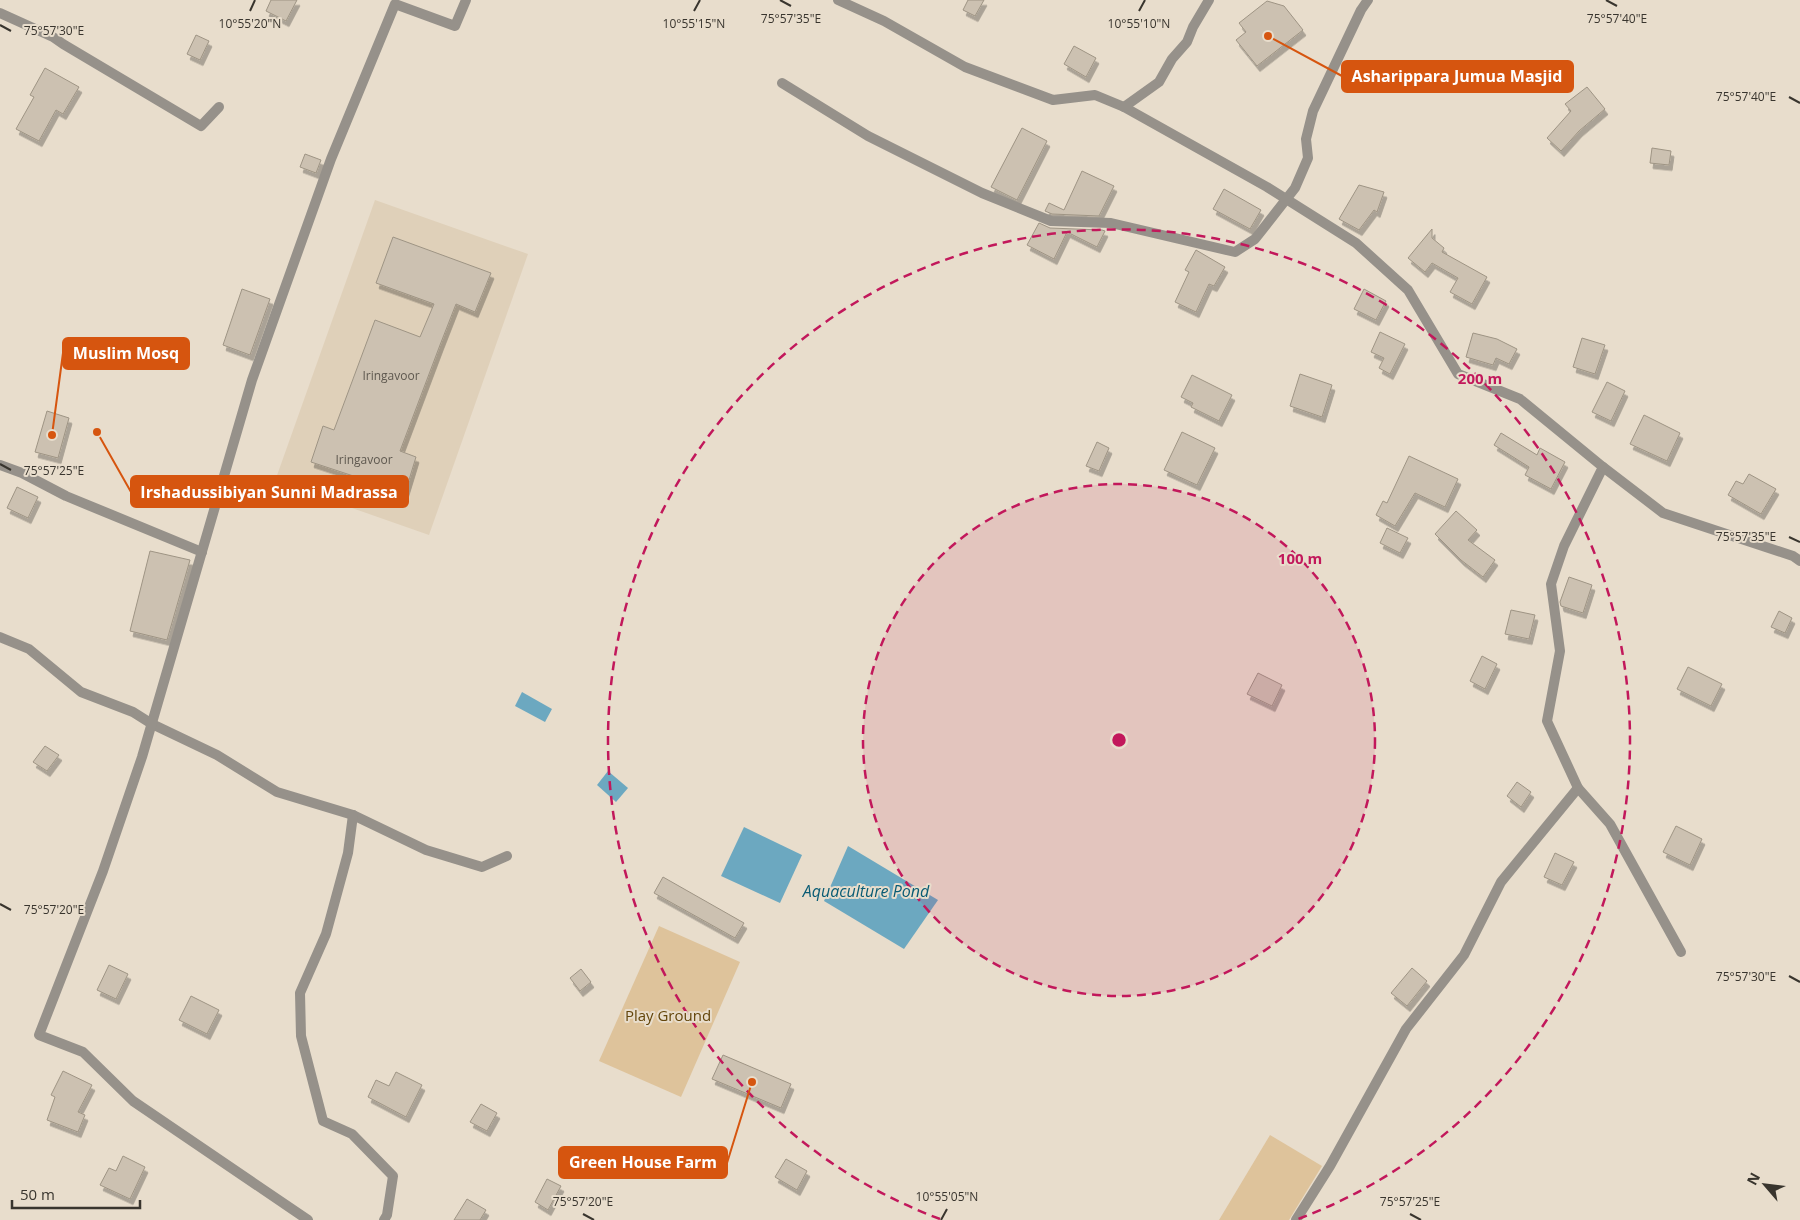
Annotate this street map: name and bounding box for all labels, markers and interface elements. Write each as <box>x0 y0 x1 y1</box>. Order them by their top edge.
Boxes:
text: 75°57'35"E <box>761 10 821 27</box>
text: 75°57'40"E <box>1587 10 1647 27</box>
text: 10°55'20"N <box>219 15 281 32</box>
text: 10°55'15"N <box>663 15 725 32</box>
text: 10°55'10"N <box>1108 15 1170 32</box>
text: 75°57'30"E <box>24 22 84 39</box>
callout: Asharippara Jumua Masjid <box>1342 61 1573 92</box>
text: Asharippara Jumua Masjid <box>1352 65 1562 87</box>
text: 75°57'40"E <box>1716 88 1776 105</box>
callout: Muslim Mosq <box>63 338 189 369</box>
text: Muslim Mosq <box>73 342 179 364</box>
house number: Iringavoor <box>362 367 420 384</box>
text: 200 m <box>1458 368 1502 388</box>
house number: Iringavoor <box>335 451 393 468</box>
text: 75°57'25"E <box>24 462 84 479</box>
callout: Irshadussibiyan Sunni Madrassa <box>131 476 408 507</box>
text: Irshadussibiyan Sunni Madrassa <box>140 481 398 503</box>
text: 75°57'35"E <box>1716 528 1776 545</box>
text: 100 m <box>1278 548 1322 568</box>
centre of rings <box>1110 731 1128 749</box>
water label: Aquaculture Pond <box>802 880 930 902</box>
text: 75°57'20"E <box>24 901 84 918</box>
text: 75°57'30"E <box>1716 968 1776 985</box>
park label: Play Ground <box>625 1005 711 1025</box>
callout: Green House Farm <box>559 1147 727 1178</box>
text: Green House Farm <box>569 1151 717 1173</box>
north arrow <box>1740 1160 1790 1210</box>
text: N <box>1742 1169 1764 1188</box>
scale bar <box>12 1178 140 1210</box>
text: 50 m <box>20 1184 55 1204</box>
text: 10°55'05"N <box>916 1188 978 1205</box>
text: 75°57'20"E <box>553 1193 613 1210</box>
text: 75°57'25"E <box>1380 1193 1440 1210</box>

